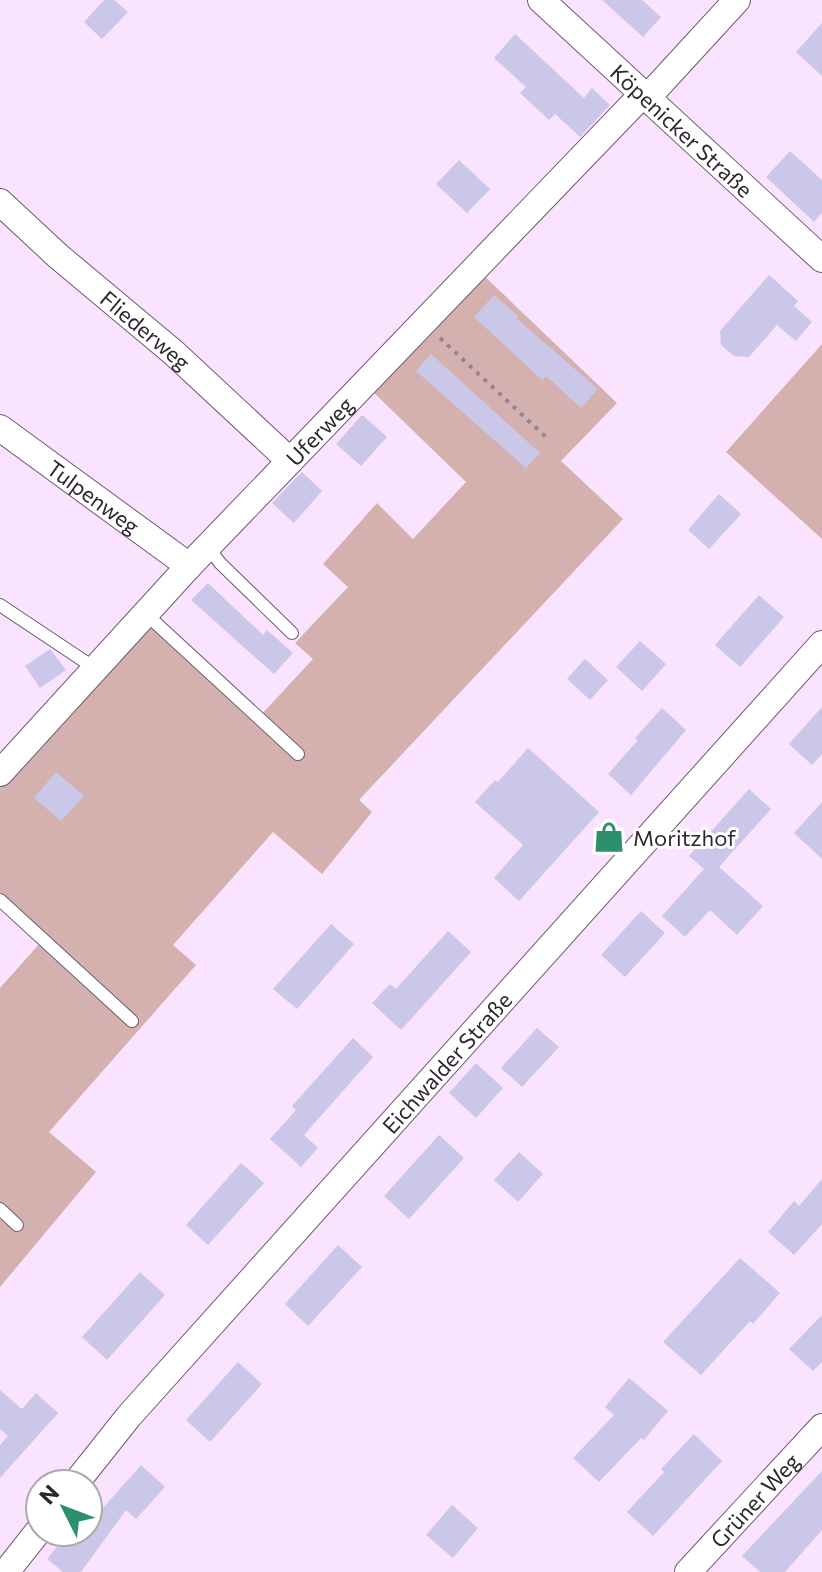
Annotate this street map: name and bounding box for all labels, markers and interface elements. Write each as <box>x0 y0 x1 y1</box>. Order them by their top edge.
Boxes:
street label: Köpenicker Straße <box>605 58 759 202</box>
street label: Fliederweg <box>95 284 197 375</box>
street label: Uferweg <box>280 391 358 471</box>
street label: Tulpenweg <box>42 454 145 539</box>
shop icon: Moritzhof <box>592 820 626 854</box>
place label: Moritzhof <box>633 824 736 851</box>
street label: Eichwalder Straße <box>376 986 517 1139</box>
street label: Grüner Weg <box>704 1447 805 1553</box>
north arrow <box>24 1468 104 1548</box>
text: N <box>33 1479 64 1509</box>

